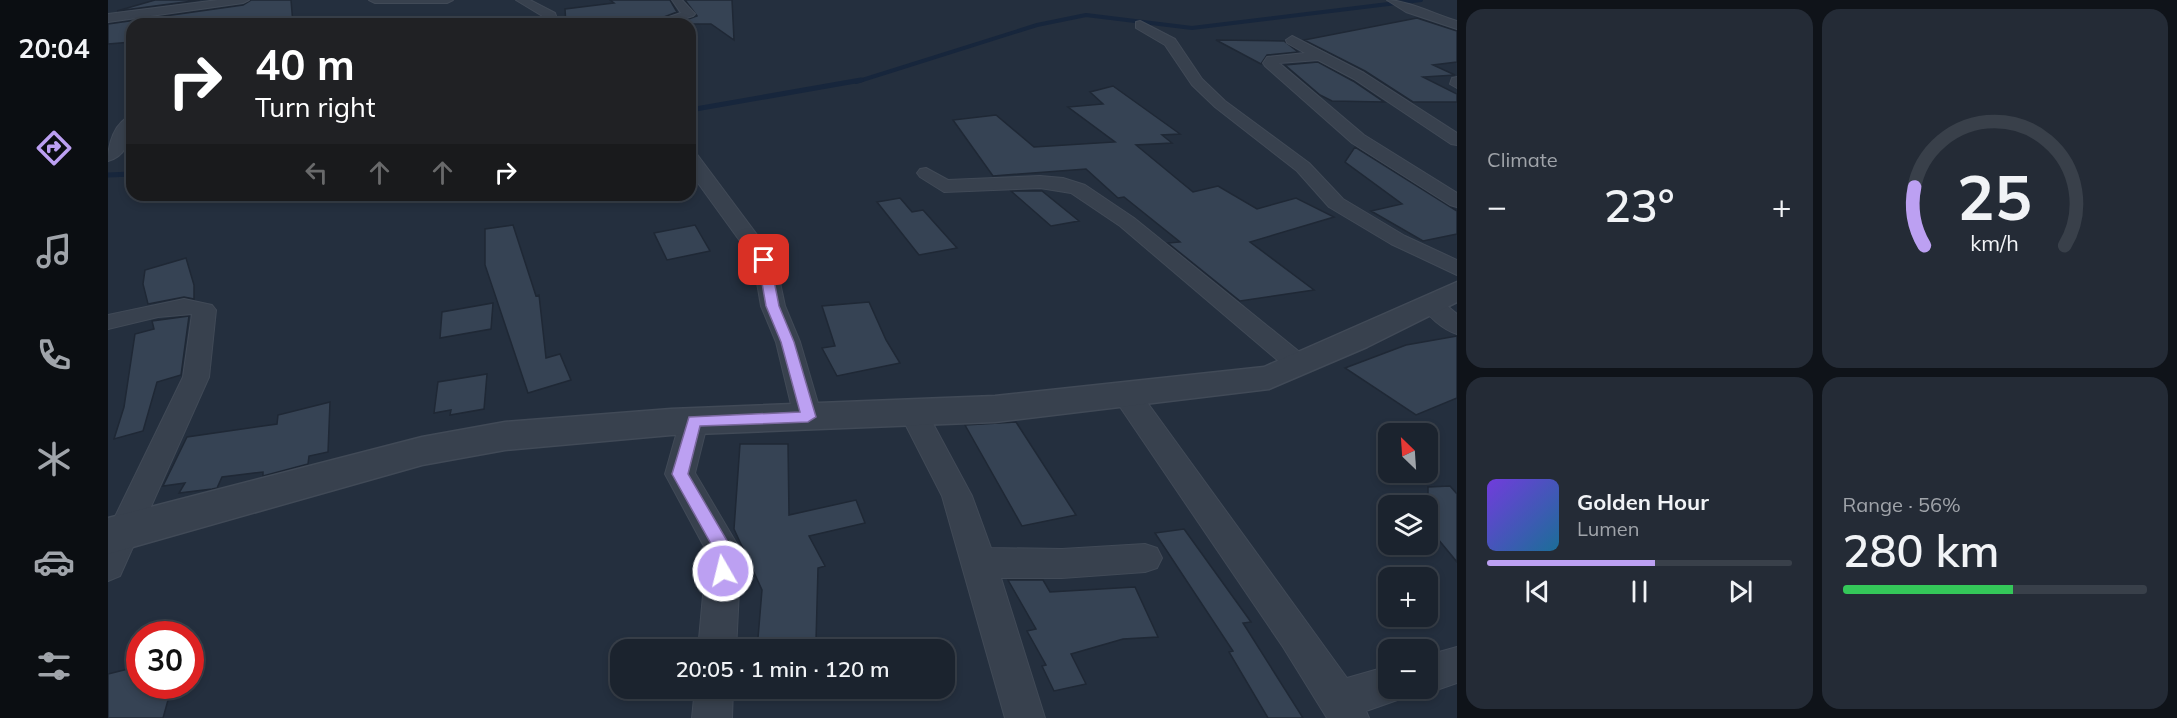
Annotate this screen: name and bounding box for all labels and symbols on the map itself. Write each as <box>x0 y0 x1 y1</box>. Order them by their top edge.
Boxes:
pin <box>738 234 789 285</box>
north arrow <box>1378 423 1438 483</box>
position arrow <box>691 539 755 603</box>
speed limit sign: 30 <box>126 621 204 699</box>

